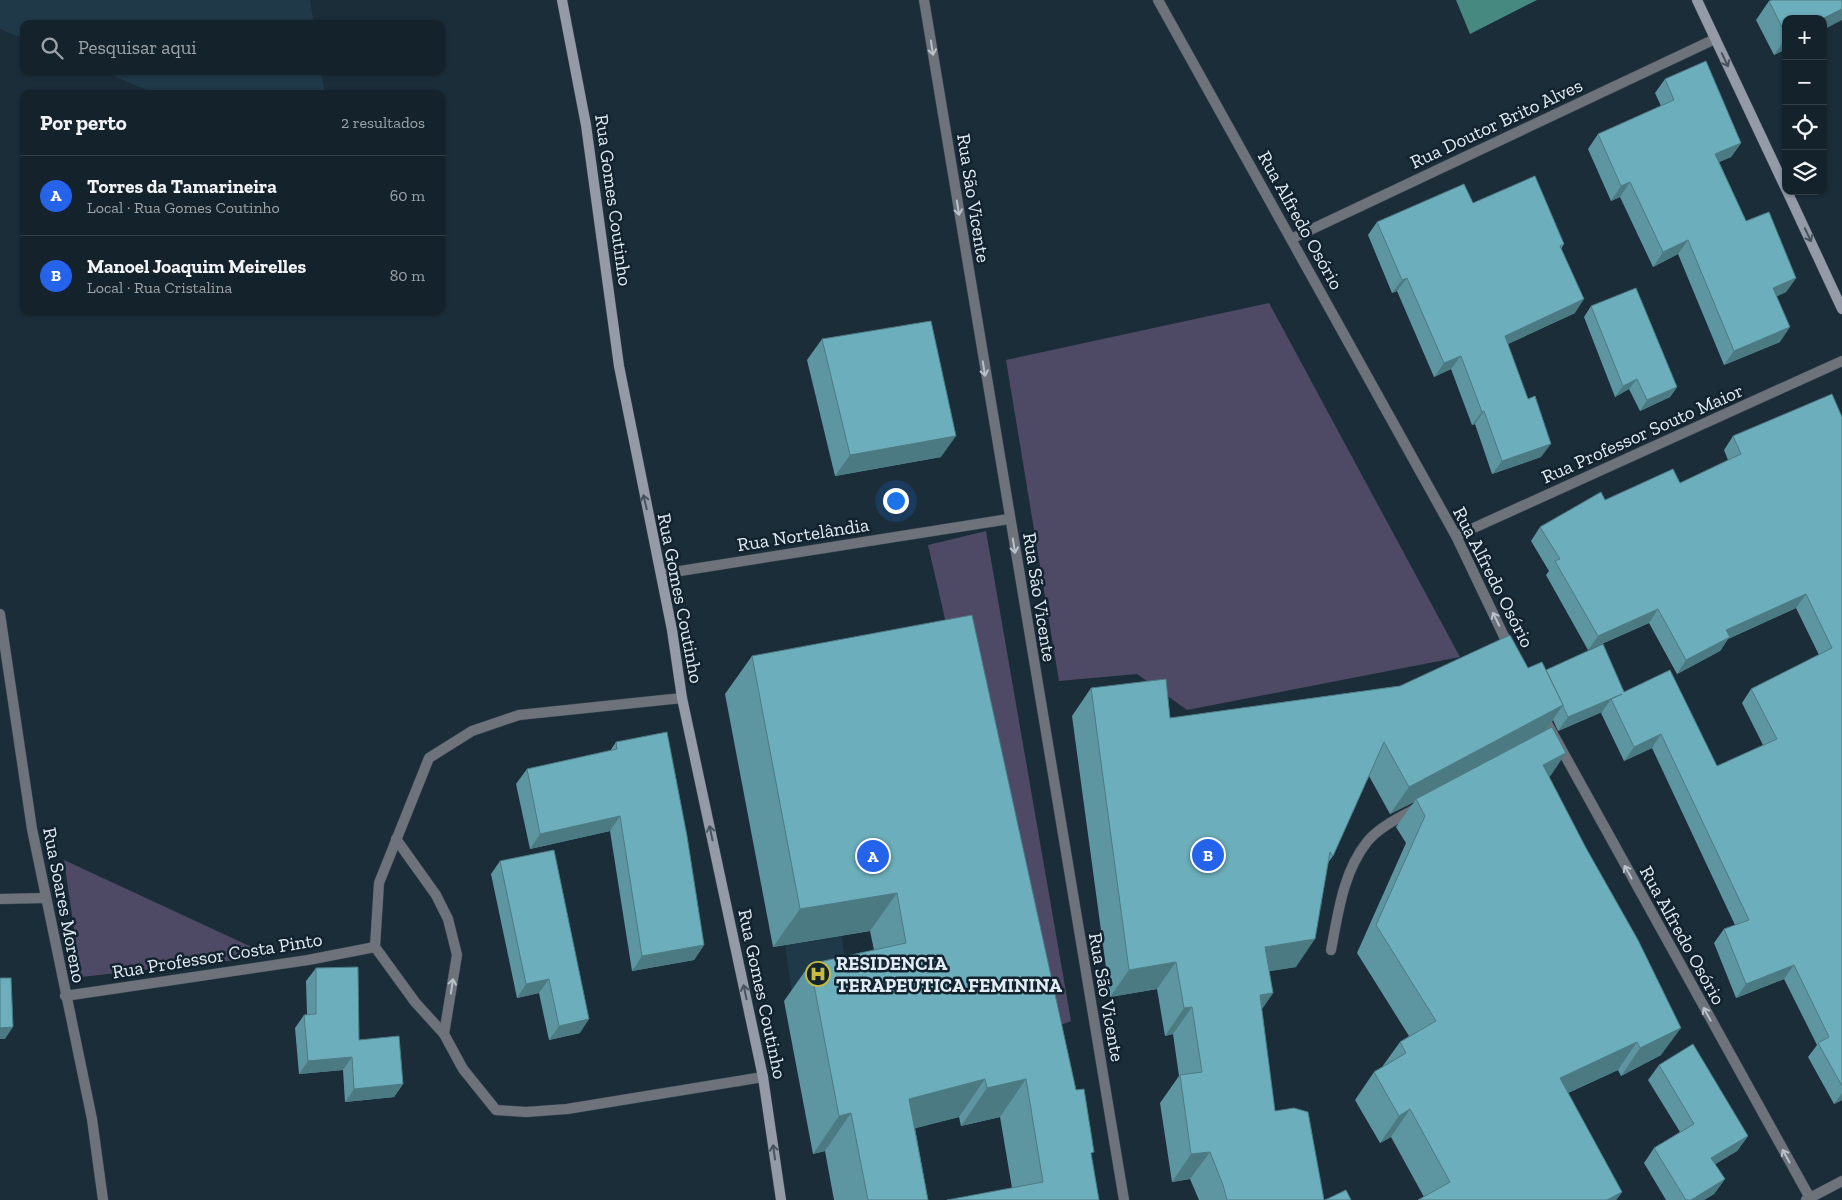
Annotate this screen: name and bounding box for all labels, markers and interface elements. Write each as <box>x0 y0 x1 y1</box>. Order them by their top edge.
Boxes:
map controls <box>1782 15 1827 195</box>
button: + <box>1782 15 1827 60</box>
search box <box>20 20 445 75</box>
icon: search <box>38 34 66 62</box>
text: Pesquisar aqui <box>78 36 197 59</box>
one-way arrow <box>927 40 937 56</box>
one-way arrow <box>1721 52 1730 67</box>
button: − <box>1782 60 1827 105</box>
street label: Rua Doutor Brito Alves <box>1406 73 1586 173</box>
button: locate <box>1782 105 1827 150</box>
text: Por perto <box>40 110 127 135</box>
text: 2 resultados <box>341 113 425 132</box>
street label: Rua Gomes Coutinho <box>590 113 637 288</box>
street label: Rua São Vicente <box>952 132 995 264</box>
street label: Rua Alfredo Osório <box>1253 147 1348 294</box>
button: layers <box>1782 150 1827 195</box>
text: Torres da Tamarineira <box>87 175 277 198</box>
text: A <box>51 186 62 205</box>
text: 60 m <box>390 186 425 205</box>
text: Local · Rua Gomes Coutinho <box>87 198 280 217</box>
one-way arrow <box>954 200 964 216</box>
one-way arrow <box>1803 227 1813 242</box>
text: Manoel Joaquim Meirelles <box>87 255 306 278</box>
text: B <box>51 266 61 285</box>
text: 80 m <box>390 266 425 285</box>
text: Local · Rua Cristalina <box>87 278 232 297</box>
one-way arrow <box>980 360 990 376</box>
street label: Rua Professor Souto Maior <box>1538 379 1747 488</box>
your location <box>883 488 909 514</box>
one-way arrow <box>640 495 649 511</box>
street label: Rua Alfredo Osório <box>1448 503 1539 652</box>
street label: Rua Gomes Coutinho <box>653 511 708 685</box>
street label: Rua Nortelândia <box>735 513 871 556</box>
street label: Rua São Vicente <box>1018 531 1061 663</box>
one-way arrow <box>1009 538 1019 554</box>
one-way arrow <box>1491 612 1500 627</box>
street label: Rua Soares Moreno <box>38 825 91 985</box>
one-way arrow <box>706 826 715 842</box>
pin: B <box>1192 836 1224 874</box>
pin: A <box>857 837 889 875</box>
street label: Rua Alfredo Osório <box>1635 862 1730 1009</box>
one-way arrow <box>1623 864 1633 879</box>
street label: Rua Gomes Coutinho <box>733 907 792 1081</box>
street label: Rua Professor Costa Pinto <box>110 927 324 983</box>
street label: Rua São Vicente <box>1084 931 1129 1063</box>
place label: RESIDENCIA TERAPEUTICA FEMININA <box>836 952 1063 997</box>
hospital icon: RESIDENCIA TERAPEUTICA FEMININA <box>805 961 831 987</box>
one-way arrow <box>447 978 457 994</box>
one-way arrow <box>740 984 749 1000</box>
one-way arrow <box>1701 1007 1711 1021</box>
one-way arrow <box>769 1144 779 1160</box>
one-way arrow <box>1781 1148 1791 1163</box>

